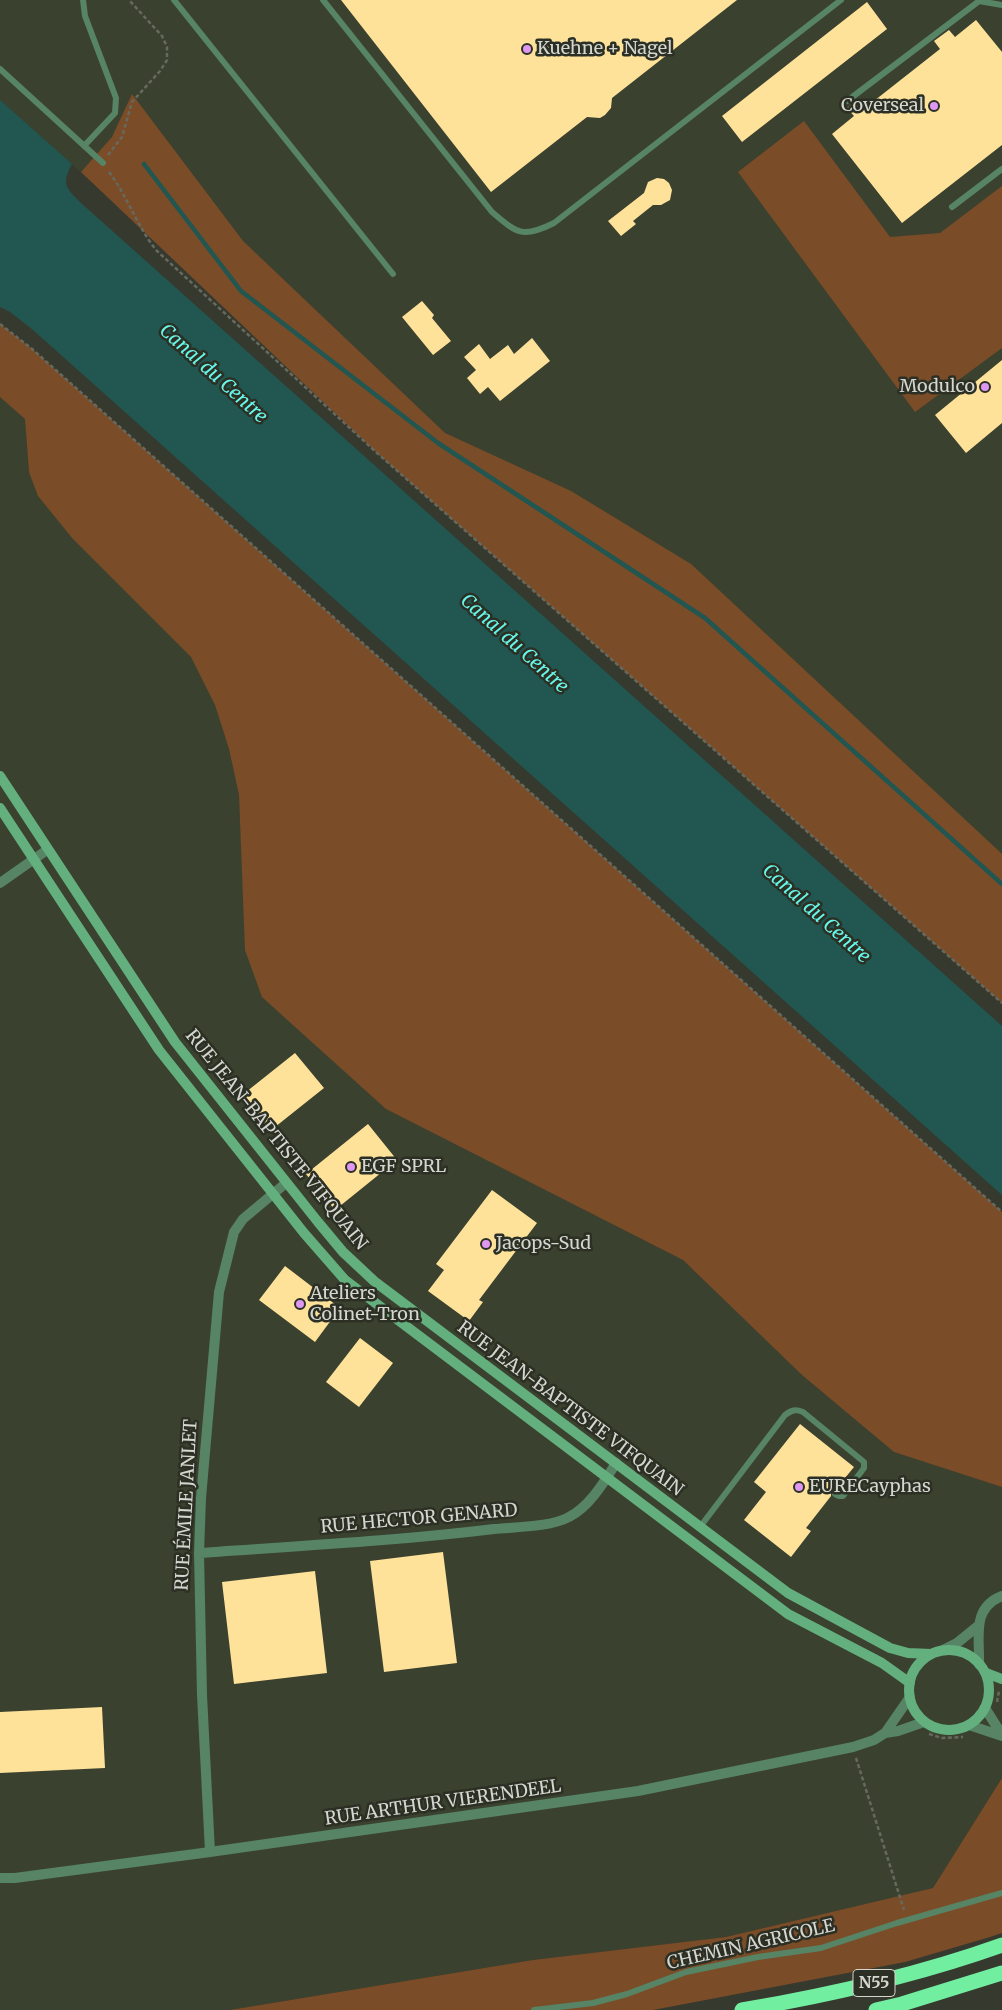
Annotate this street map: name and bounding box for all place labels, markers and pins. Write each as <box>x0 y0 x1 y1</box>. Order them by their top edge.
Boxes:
place label: Kuehne + Nagel <box>537 38 673 60</box>
marker: Kuehne + Nagel <box>521 43 533 55</box>
place label: Coverseal <box>841 95 924 117</box>
marker: Coverseal <box>928 100 940 112</box>
place label: Modulco <box>899 376 975 398</box>
marker: Modulco <box>979 381 991 393</box>
place label: EGF SPRL <box>361 1156 446 1178</box>
marker: EGF SPRL <box>345 1161 357 1173</box>
place label: Jacops-Sud <box>496 1233 591 1255</box>
marker: Jacops-Sud <box>480 1238 492 1250</box>
place label: Ateliers Colinet-Tron <box>310 1283 420 1326</box>
marker: Ateliers Colinet-Tron <box>294 1298 306 1310</box>
place label: EURECayphas <box>809 1476 931 1498</box>
marker: EURECayphas <box>793 1481 805 1493</box>

